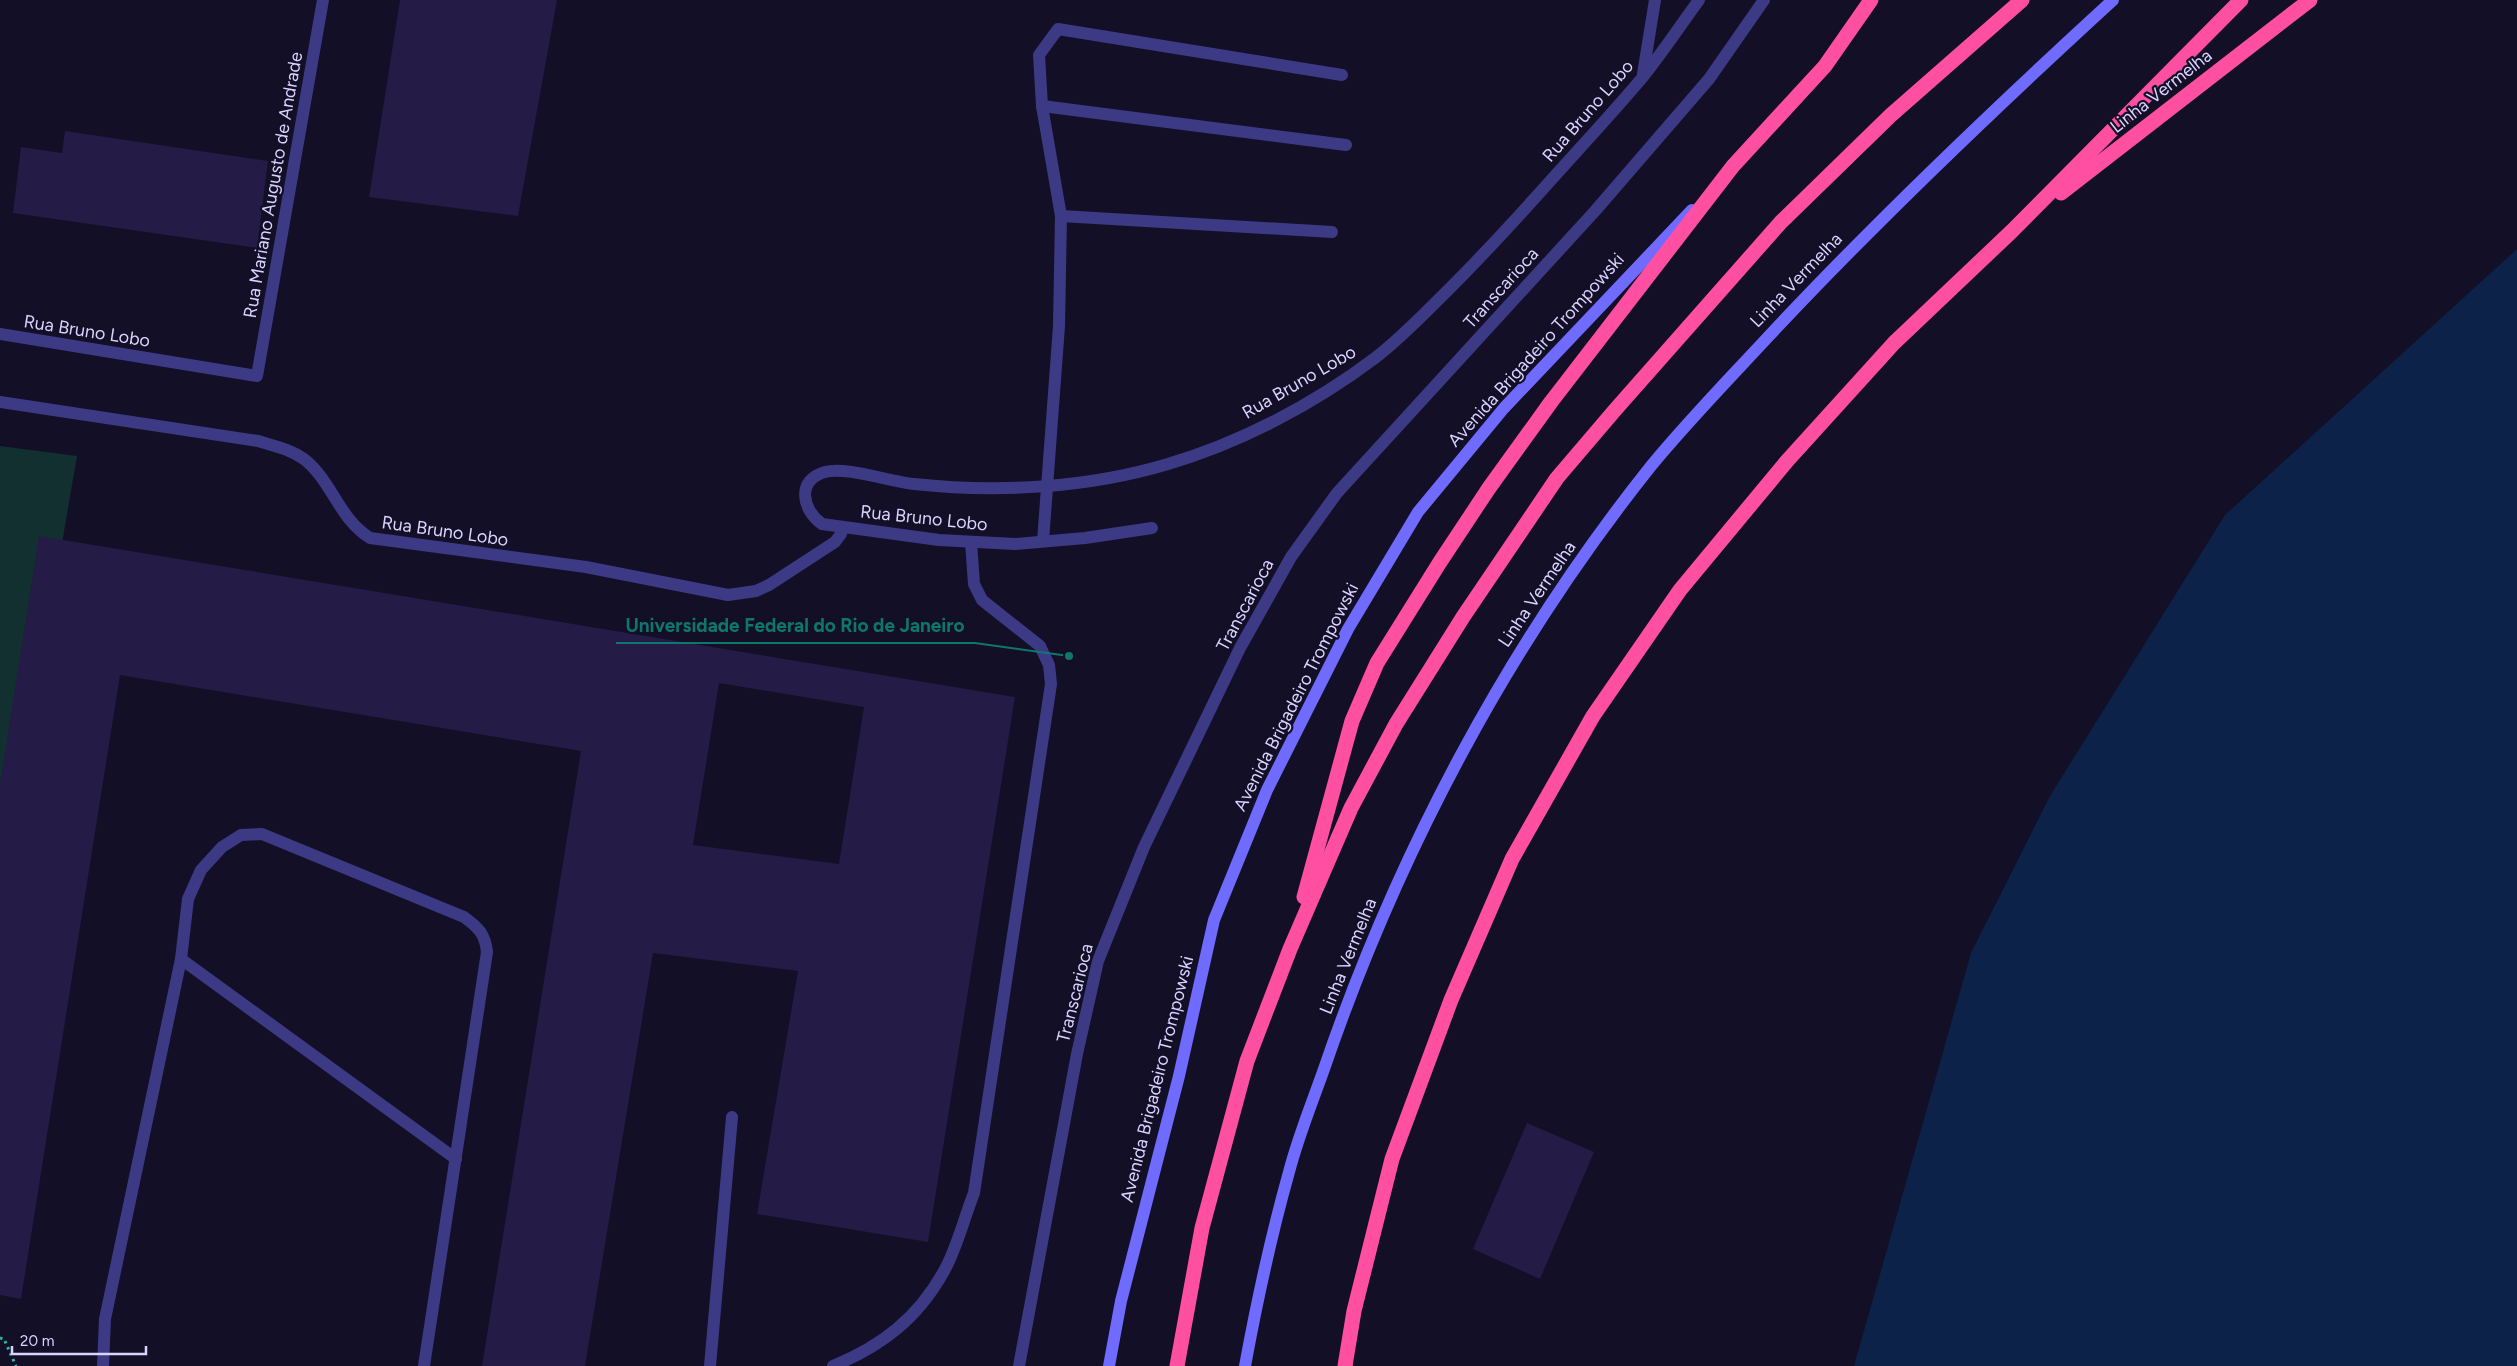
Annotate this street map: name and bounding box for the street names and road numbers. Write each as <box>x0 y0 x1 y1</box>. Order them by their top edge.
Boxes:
street label: Linha Vermelha <box>2106 44 2216 138</box>
street label: Rua Mariano Augusto de Andrade <box>239 50 307 320</box>
street label: Rua Bruno Lobo <box>1538 56 1638 166</box>
street label: Linha Vermelha <box>1745 228 1847 332</box>
street label: Transcarioca <box>1459 243 1543 333</box>
street label: Avenida Brigadeiro Trompowski <box>1443 249 1629 451</box>
street label: Rua Bruno Lobo <box>22 310 152 352</box>
street label: Rua Bruno Lobo <box>1238 341 1360 423</box>
street label: Rua Bruno Lobo <box>859 500 989 536</box>
street label: Rua Bruno Lobo <box>380 511 510 551</box>
street label: Linha Vermelha <box>1493 537 1581 651</box>
street label: Transcarioca <box>1212 555 1278 655</box>
street label: Avenida Brigadeiro Trompowski <box>1229 579 1363 815</box>
street label: Linha Vermelha <box>1315 895 1381 1017</box>
street label: Transcarioca <box>1052 941 1098 1045</box>
street label: Avenida Brigadeiro Trompowski <box>1116 954 1198 1204</box>

